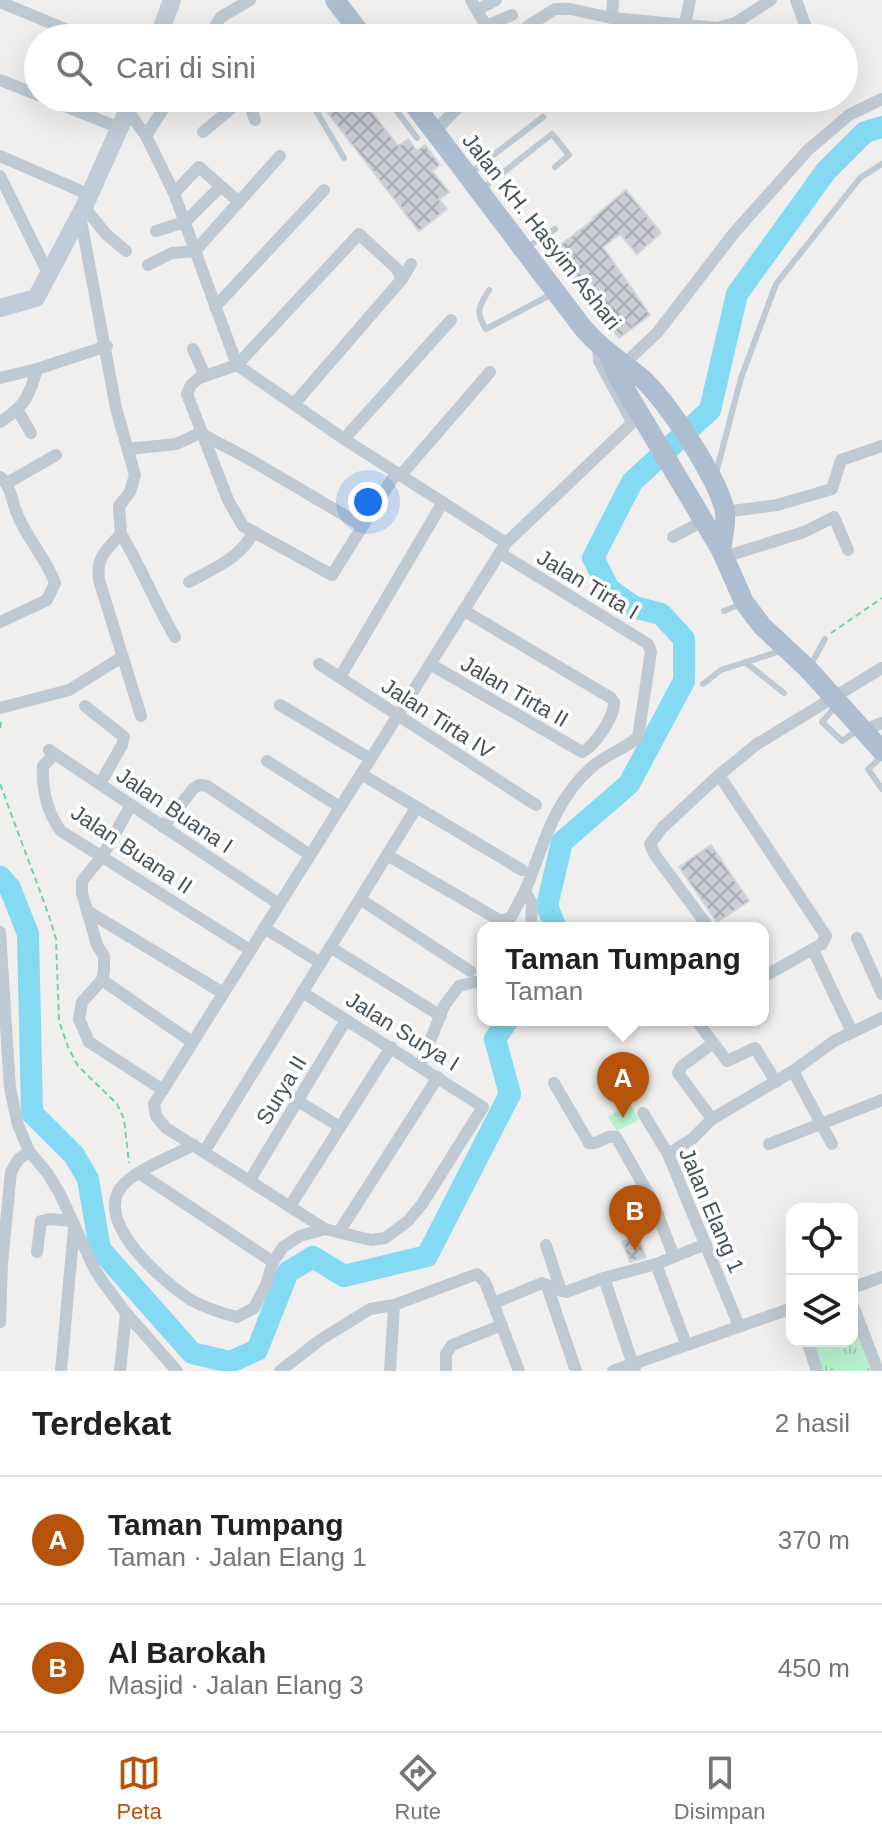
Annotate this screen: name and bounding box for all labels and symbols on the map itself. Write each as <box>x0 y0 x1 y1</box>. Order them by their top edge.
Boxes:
street label: Jalan KH. Hasyim Ashari <box>457 128 626 334</box>
your location <box>348 482 388 522</box>
street label: Jalan Tirta I <box>533 544 643 624</box>
street label: Jalan Tirta II <box>457 651 573 732</box>
street label: Jalan Tirta IV <box>377 673 499 764</box>
street label: Jalan Buana I <box>112 762 237 858</box>
street label: Jalan Buana II <box>66 800 197 899</box>
street label: Jalan Surya I <box>342 987 464 1076</box>
street label: Surya II <box>251 1051 312 1129</box>
pin: A <box>597 1052 649 1118</box>
street label: Jalan Elang 1 <box>674 1144 749 1276</box>
pin: B <box>609 1185 661 1251</box>

